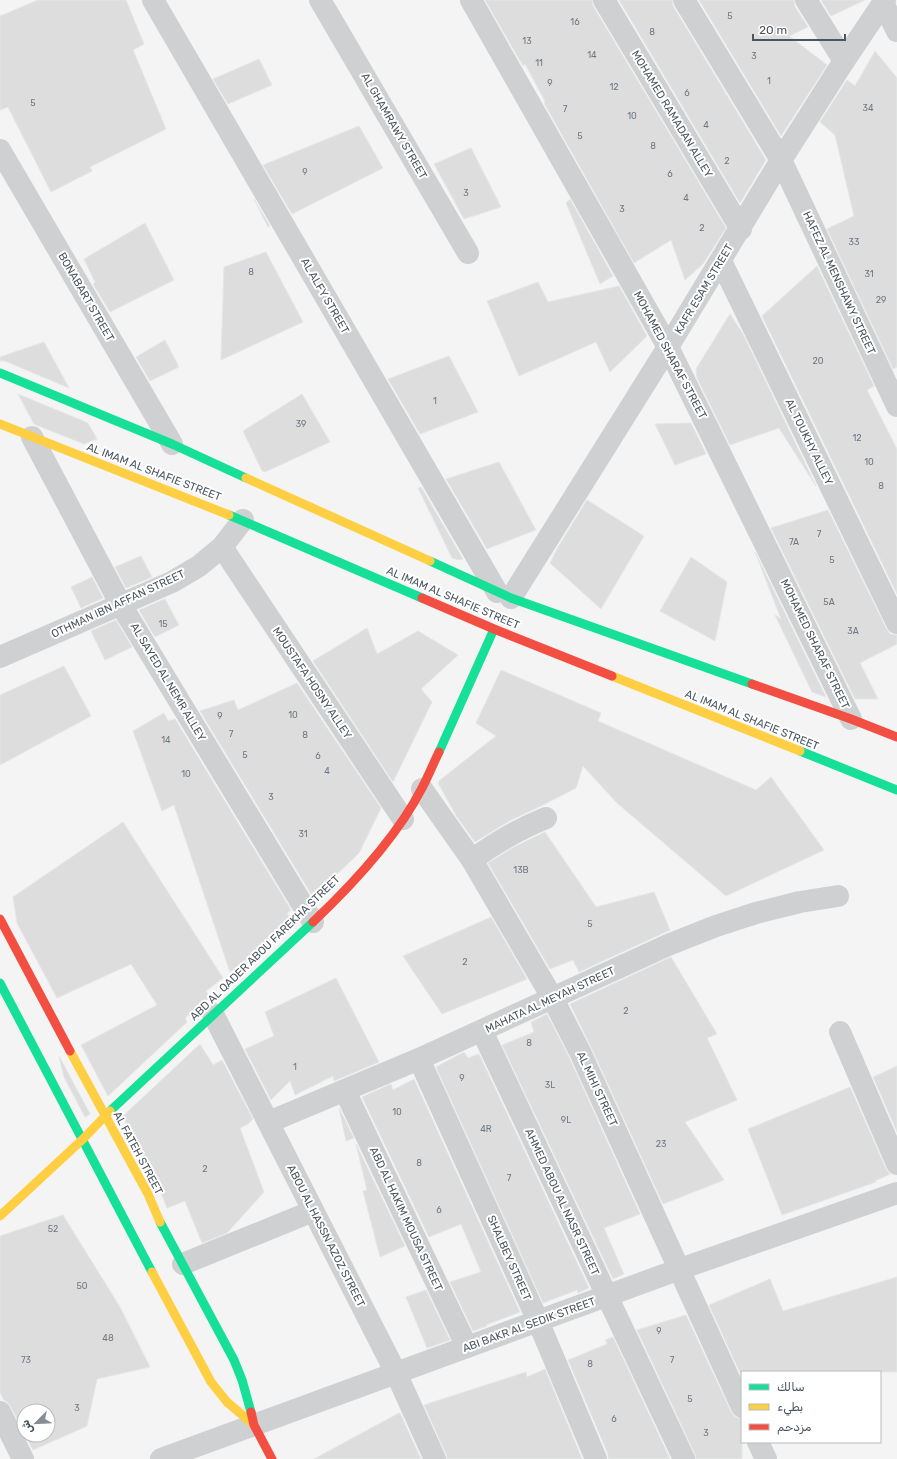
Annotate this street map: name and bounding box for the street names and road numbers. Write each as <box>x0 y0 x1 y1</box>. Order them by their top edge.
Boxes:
street label: MOHAMED RAMADAN ALLEY <box>629 48 715 180</box>
street label: AL GHAMRAWY STREET <box>358 71 430 182</box>
street label: HAFEZ AL MENSHAWY STREET <box>800 209 878 357</box>
street label: KAFR ESAM STREET <box>672 241 736 336</box>
street label: BONABART STREET <box>55 250 117 344</box>
street label: AL ALFY STREET <box>298 256 352 337</box>
street label: MOHAMED SHARAF STREET <box>631 289 710 422</box>
street label: AL TOUKHY ALLEY <box>782 397 836 487</box>
street label: AL IMAM AL SHAFIE STREET <box>85 440 224 504</box>
street label: AL IMAM AL SHAFIE STREET <box>385 564 522 632</box>
street label: OTHMAN IBN AFFAN STREET <box>49 567 187 641</box>
street label: MOHAMED SHARAF STREET <box>778 577 852 712</box>
street label: AL SAYED AL NEMR ALLEY <box>128 621 208 743</box>
street label: MOUSTAFA HOSNY ALLEY <box>270 625 354 741</box>
street label: AL IMAM AL SHAFIE STREET <box>683 687 821 753</box>
street label: ABD AL QADER ABOU FAREKHA STREET <box>187 872 343 1023</box>
street label: MAHATA AL MEYAH STREET <box>483 964 617 1036</box>
street label: AL MIHI STREET <box>574 1049 620 1129</box>
street label: AL FATEH STREET <box>111 1109 166 1197</box>
street label: AHMED ABOU AL NASR STREET <box>522 1127 602 1278</box>
street label: ABD AL HAKIM MOUSA STREET <box>367 1145 445 1294</box>
street label: ABOU AL HASSN AZOZ STREET <box>284 1163 368 1310</box>
street label: SHALBEY STREET <box>484 1213 534 1303</box>
street label: ABI BAKR AL SEDIK STREET <box>461 1295 598 1355</box>

